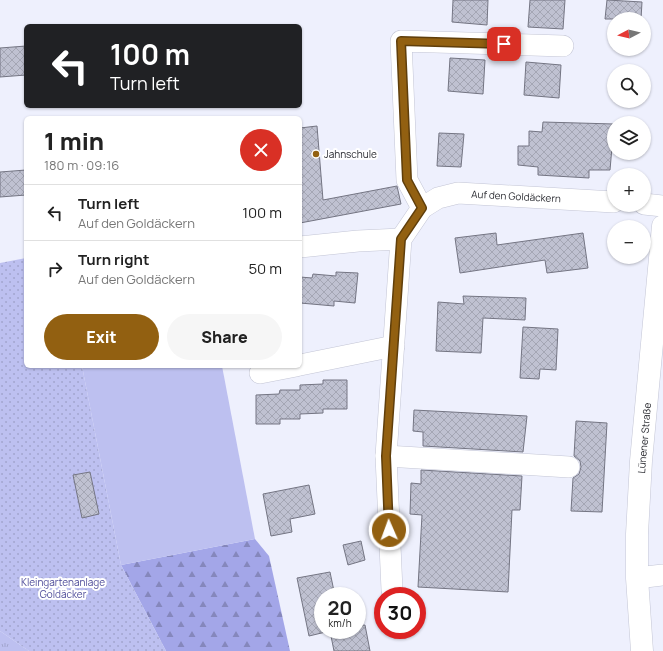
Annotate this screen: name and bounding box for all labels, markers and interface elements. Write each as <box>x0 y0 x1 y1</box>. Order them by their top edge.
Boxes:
north arrow <box>607 12 651 56</box>
map controls <box>607 12 651 264</box>
pin <box>487 27 521 61</box>
icon: arrive <box>493 33 515 55</box>
text: 100 m <box>110 35 190 73</box>
icon: left <box>44 40 96 92</box>
button: search <box>607 64 651 108</box>
text: Turn left <box>110 71 180 95</box>
button: layers <box>607 116 651 160</box>
text: 1 min <box>44 124 104 157</box>
button: close <box>240 129 282 171</box>
place label: Jahnschule <box>324 147 377 161</box>
marker: Jahnschule <box>311 149 321 159</box>
text: 180 m · 09:16 <box>44 156 119 174</box>
button: + <box>607 168 651 212</box>
street label: Auf den Goldäckern <box>471 187 561 205</box>
text: Turn left <box>78 193 140 214</box>
icon: left <box>44 202 66 224</box>
text: 100 m <box>242 202 282 223</box>
text: Auf den Goldäckern <box>78 214 195 232</box>
button: − <box>607 220 651 264</box>
text: Turn right <box>78 249 149 270</box>
icon: right <box>44 258 66 280</box>
text: 50 m <box>248 258 282 279</box>
text: Auf den Goldäckern <box>78 270 195 288</box>
button: Exit <box>44 314 159 360</box>
button: Share <box>167 314 282 360</box>
street label: Lünener Straße <box>634 402 654 474</box>
position arrow <box>368 509 410 551</box>
park label: Kleingartenanlage Goldäcker <box>21 575 105 601</box>
speed limit sign: 30 <box>374 587 426 639</box>
text: 20 <box>327 594 353 621</box>
text: km/h <box>328 616 352 630</box>

